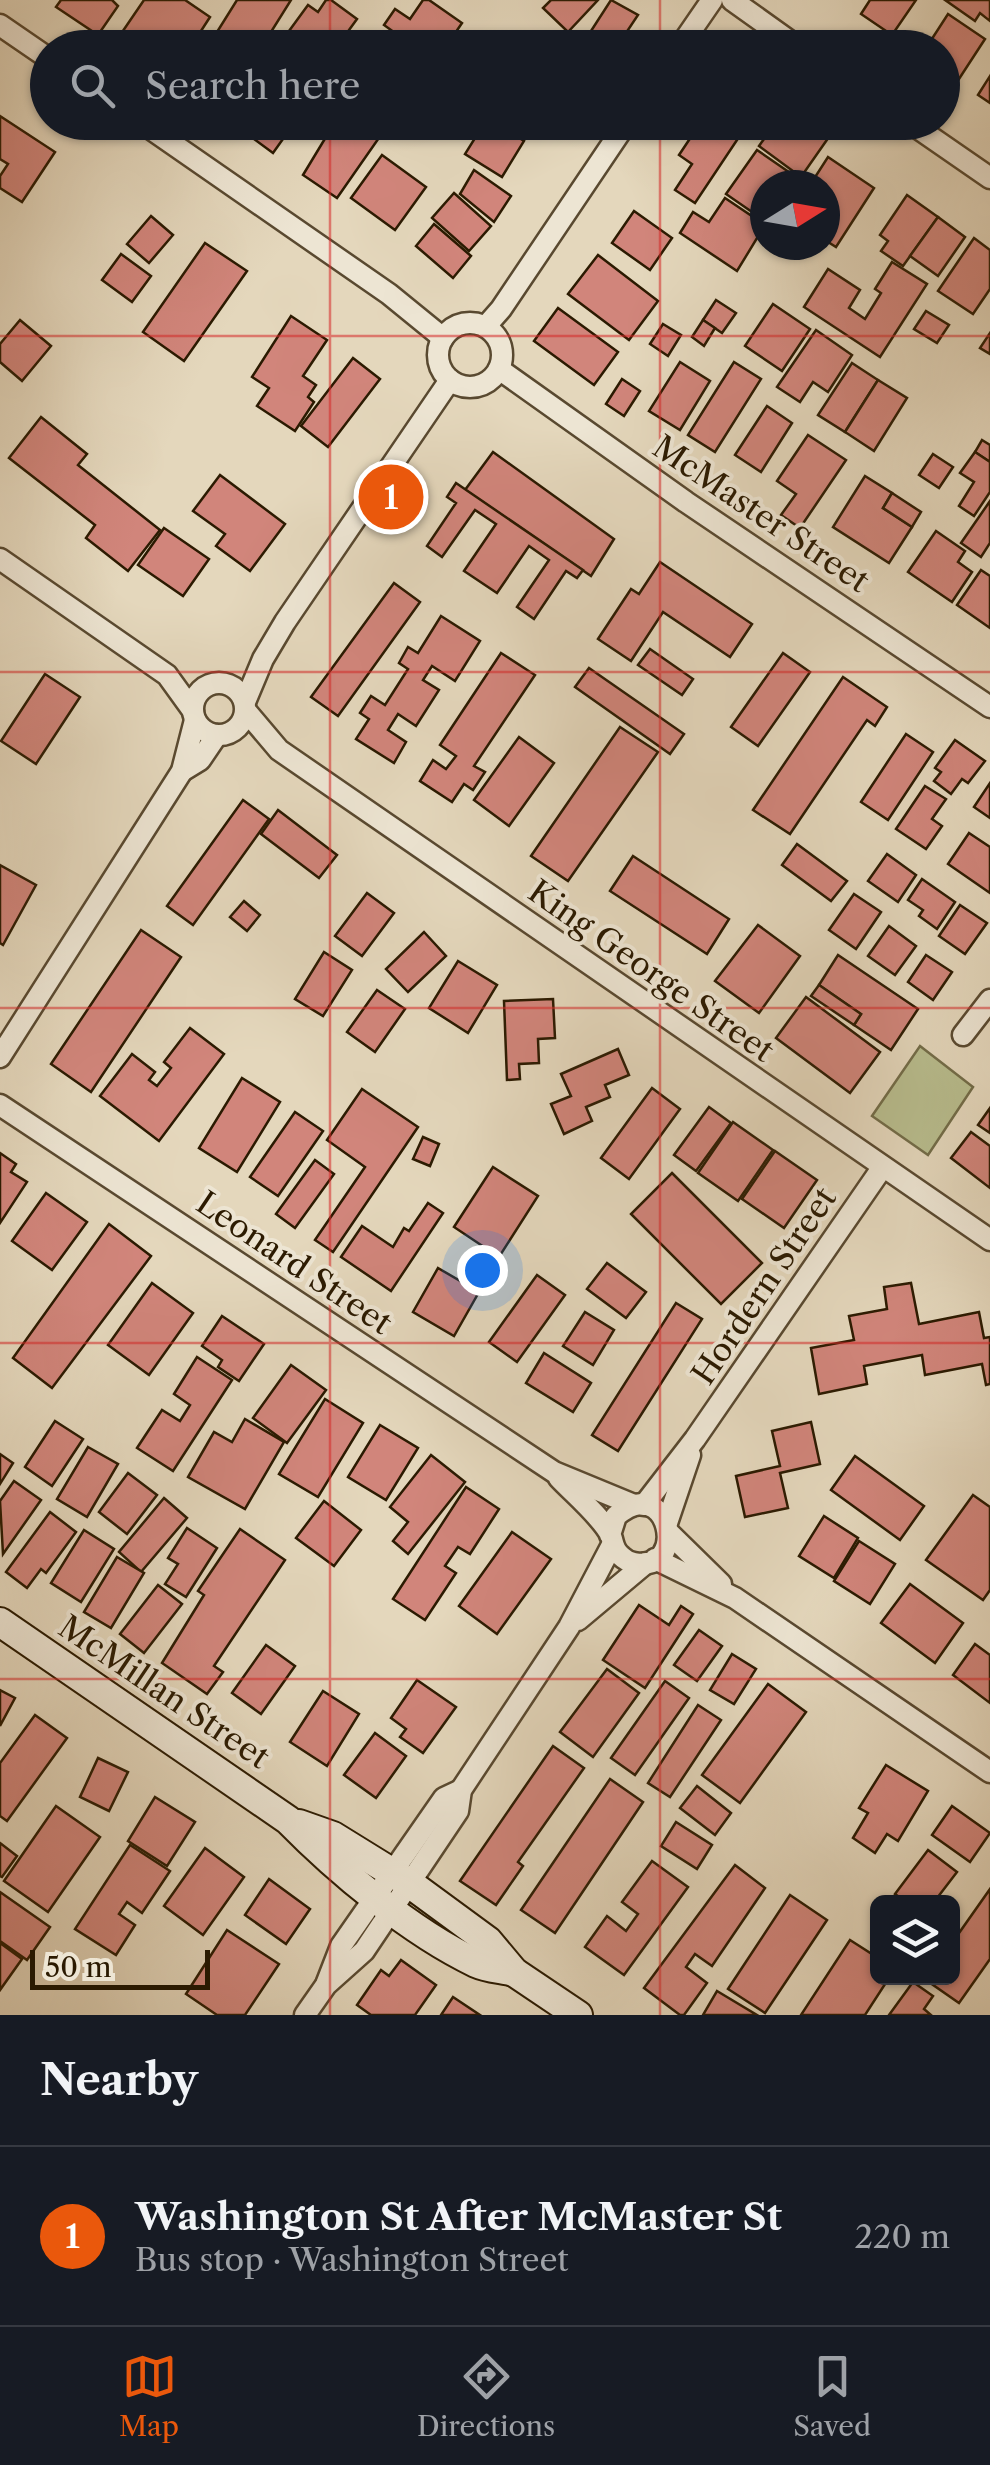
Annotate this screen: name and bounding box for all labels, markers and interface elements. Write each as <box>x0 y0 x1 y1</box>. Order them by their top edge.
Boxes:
search box <box>30 30 960 140</box>
icon: search <box>65 58 120 113</box>
text: Search here <box>145 62 360 109</box>
north arrow <box>750 170 840 260</box>
street label: McMaster Street <box>646 427 877 601</box>
pin: 1 <box>358 460 424 534</box>
street label: King George Street <box>521 871 782 1070</box>
street label: Hordern Street <box>683 1179 844 1392</box>
street label: Leonard Street <box>189 1183 400 1343</box>
your location <box>457 1245 508 1296</box>
street label: McMillan Street <box>52 1607 278 1777</box>
map controls <box>870 1895 960 1985</box>
button: layers <box>870 1895 960 1985</box>
scale bar <box>30 1945 210 1990</box>
text: 50 m <box>45 1950 112 1984</box>
text: Nearby <box>40 2054 198 2106</box>
text: Washington St After McMaster St <box>135 2193 782 2240</box>
text: 1 <box>65 2217 80 2256</box>
text: 220 m <box>855 2217 950 2256</box>
text: Bus stop · Washington Street <box>135 2240 569 2279</box>
tab: Map <box>119 2349 179 2443</box>
tab: Directions <box>417 2349 555 2443</box>
tab: Saved <box>793 2349 871 2443</box>

